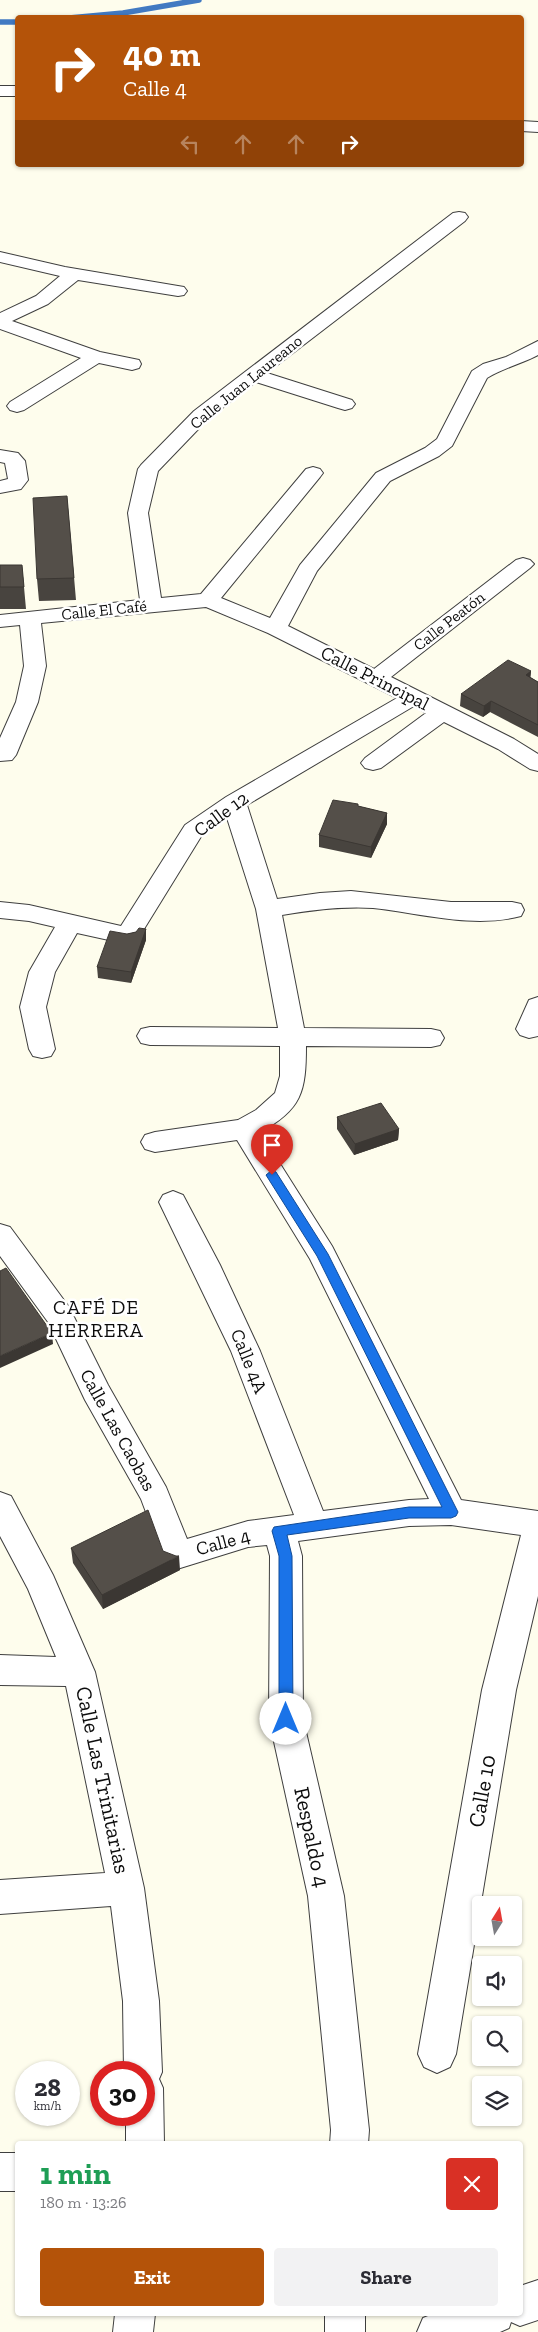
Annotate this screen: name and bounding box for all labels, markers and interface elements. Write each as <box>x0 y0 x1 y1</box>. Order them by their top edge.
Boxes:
text: 40 m <box>123 33 200 75</box>
icon: right <box>40 35 105 100</box>
text: Calle 4 <box>123 75 187 102</box>
icon: left <box>176 130 204 158</box>
icon: ahead <box>229 130 257 158</box>
icon: ahead <box>282 130 310 158</box>
icon: right <box>335 130 363 158</box>
street label: Calle Juan Laureano <box>186 331 306 433</box>
street label: Calle Peatón <box>410 587 489 655</box>
street label: Calle El Café <box>60 596 148 624</box>
street label: Calle Principal <box>317 641 433 715</box>
street label: Calle 12 <box>189 787 253 841</box>
pin <box>251 1124 293 1175</box>
icon: arrive <box>258 1131 286 1159</box>
district label: CAFÉ DE HERRERA <box>48 1295 144 1342</box>
street label: Calle 4A <box>226 1325 273 1397</box>
street label: Calle Las Caobas <box>75 1365 161 1495</box>
street label: Calle 4 <box>193 1524 253 1560</box>
street label: Calle Las Trinitarias <box>70 1684 136 1876</box>
position arrow <box>259 1692 311 1744</box>
street label: Calle 10 <box>462 1753 502 1829</box>
street label: Respaldo 4 <box>288 1784 336 1890</box>
north arrow <box>472 1896 522 1946</box>
map controls <box>472 1896 522 2126</box>
button: sound <box>472 1956 522 2006</box>
button: search <box>472 2016 522 2066</box>
speed limit sign: 30 <box>90 2061 155 2126</box>
text: 28 <box>34 2072 61 2102</box>
button: layers <box>472 2076 522 2126</box>
text: km/h <box>34 2099 61 2113</box>
text: 1 min <box>40 2156 111 2192</box>
button: close <box>446 2158 498 2210</box>
text: 180 m · 13:26 <box>40 2193 127 2212</box>
button: Exit <box>40 2248 264 2306</box>
button: Share <box>274 2248 498 2306</box>

